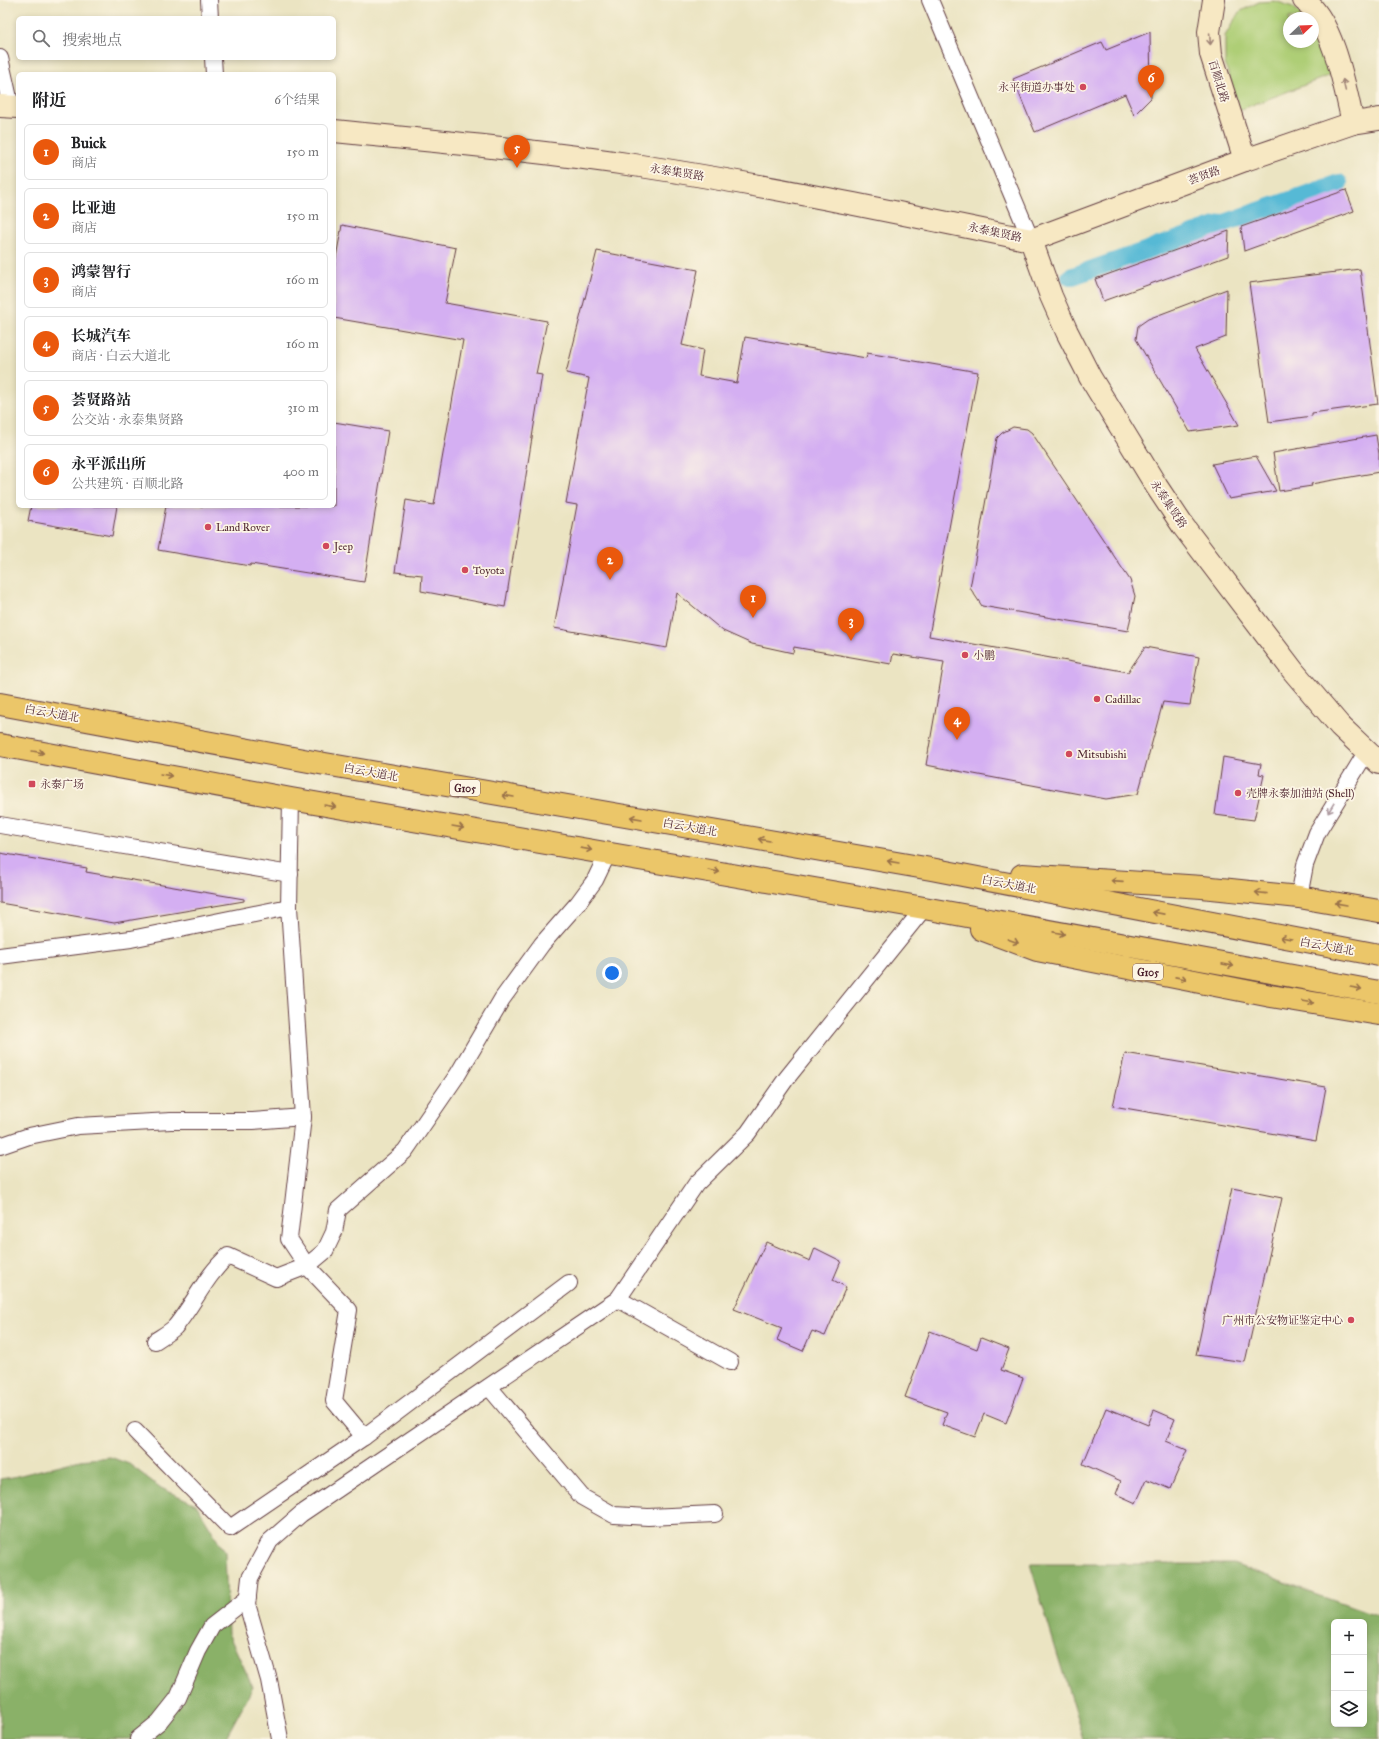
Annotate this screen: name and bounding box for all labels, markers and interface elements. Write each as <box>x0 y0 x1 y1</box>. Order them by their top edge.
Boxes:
north arrow <box>1283 12 1319 48</box>
search box <box>16 16 336 60</box>
icon: search <box>30 27 52 49</box>
text: 搜索地点 <box>62 31 122 49</box>
one-way arrow <box>1206 32 1213 45</box>
street label: 百顺北路 <box>1206 58 1231 104</box>
pin: 6 <box>1138 65 1164 98</box>
one-way arrow <box>1340 79 1348 92</box>
place label: 永平街道办事处 <box>998 81 1075 94</box>
marker: 永平街道办事处 <box>1078 82 1088 92</box>
text: 附近 <box>32 90 66 111</box>
text: 6个结果 <box>274 92 320 108</box>
text: Buick <box>71 134 106 152</box>
pin: 5 <box>504 135 530 168</box>
text: 1 <box>43 144 49 160</box>
text: 150 m <box>287 144 319 160</box>
text: 商店 <box>71 155 97 171</box>
street label: 永泰集贤路 <box>649 162 705 183</box>
street label: 荟贤路 <box>1186 164 1222 187</box>
text: 比亚迪 <box>71 199 116 217</box>
text: 2 <box>43 208 49 224</box>
text: 150 m <box>287 208 319 224</box>
text: 商店 <box>71 220 97 236</box>
street label: 永泰集贤路 <box>967 220 1023 245</box>
text: 鸿蒙智行 <box>71 263 131 281</box>
text: 3 <box>43 272 49 288</box>
text: 160 m <box>286 272 319 288</box>
text: 商店 <box>71 284 97 300</box>
text: 长城汽车 <box>71 327 131 345</box>
text: 4 <box>42 336 50 352</box>
text: 160 m <box>286 336 319 352</box>
text: 商店 · 白云大道北 <box>71 348 170 364</box>
text: 荟贤路站 <box>71 391 131 409</box>
text: 5 <box>43 400 49 416</box>
text: 310 m <box>287 400 319 416</box>
text: 公交站 · 永泰集贤路 <box>71 412 183 428</box>
text: 永平派出所 <box>71 455 146 473</box>
text: 6 <box>43 464 49 480</box>
text: 400 m <box>283 464 319 480</box>
text: 公共建筑 · 百顺北路 <box>71 476 183 492</box>
street label: 永泰集贤路 <box>1148 478 1189 531</box>
place label: Land Rover <box>216 521 271 534</box>
marker: Land Rover <box>203 522 213 532</box>
place label: Jeep <box>333 540 353 554</box>
marker: Jeep <box>321 541 331 551</box>
pin: 2 <box>597 547 623 580</box>
place label: Toyota <box>473 564 505 577</box>
marker: Toyota <box>460 565 470 575</box>
pin: 1 <box>740 585 766 618</box>
pin: 3 <box>838 608 864 641</box>
place label: 小鹏 <box>973 649 995 662</box>
marker: 小鹏 <box>960 650 970 660</box>
place label: Cadillac <box>1105 693 1141 706</box>
marker: Cadillac <box>1092 694 1102 704</box>
street label: 白云大道北 <box>24 702 80 725</box>
pin: 4 <box>944 707 970 740</box>
one-way arrow <box>31 748 44 756</box>
place label: Mitsubishi <box>1077 748 1127 761</box>
marker: Mitsubishi <box>1064 749 1074 759</box>
street label: 白云大道北 <box>343 761 399 784</box>
one-way arrow <box>159 771 172 779</box>
place label: 永泰广场 <box>40 778 84 791</box>
marker: 永泰广场 <box>27 779 37 789</box>
road number: G105 <box>450 780 480 796</box>
place label: 壳牌永泰加油站 (Shell) <box>1246 787 1354 800</box>
marker: 壳牌永泰加油站 (Shell) <box>1233 788 1243 798</box>
one-way arrow <box>502 792 515 800</box>
one-way arrow <box>323 802 336 810</box>
one-way arrow <box>1327 802 1335 814</box>
one-way arrow <box>630 814 643 822</box>
street label: 白云大道北 <box>662 816 718 839</box>
one-way arrow <box>451 823 464 831</box>
one-way arrow <box>758 836 771 844</box>
one-way arrow <box>579 845 592 853</box>
one-way arrow <box>886 858 899 866</box>
one-way arrow <box>707 868 720 876</box>
street label: 白云大道北 <box>981 873 1037 896</box>
one-way arrow <box>1111 877 1124 885</box>
one-way arrow <box>1254 889 1267 897</box>
one-way arrow <box>1334 900 1347 908</box>
one-way arrow <box>1152 909 1165 917</box>
one-way arrow <box>1052 930 1065 938</box>
one-way arrow <box>1279 934 1292 942</box>
street label: 白云大道北 <box>1299 935 1355 958</box>
one-way arrow <box>1007 938 1020 945</box>
one-way arrow <box>1221 961 1234 969</box>
your location <box>602 963 622 983</box>
road number: G105 <box>1133 964 1163 980</box>
one-way arrow <box>1174 975 1187 983</box>
one-way arrow <box>1349 984 1362 992</box>
one-way arrow <box>1301 998 1314 1006</box>
place label: 广州市公安物证鉴定中心 <box>1222 1314 1343 1327</box>
marker: 广州市公安物证鉴定中心 <box>1346 1315 1356 1325</box>
map controls <box>1331 1619 1367 1727</box>
button: + <box>1331 1619 1367 1655</box>
button: − <box>1331 1655 1367 1691</box>
button: layers <box>1331 1691 1367 1727</box>

